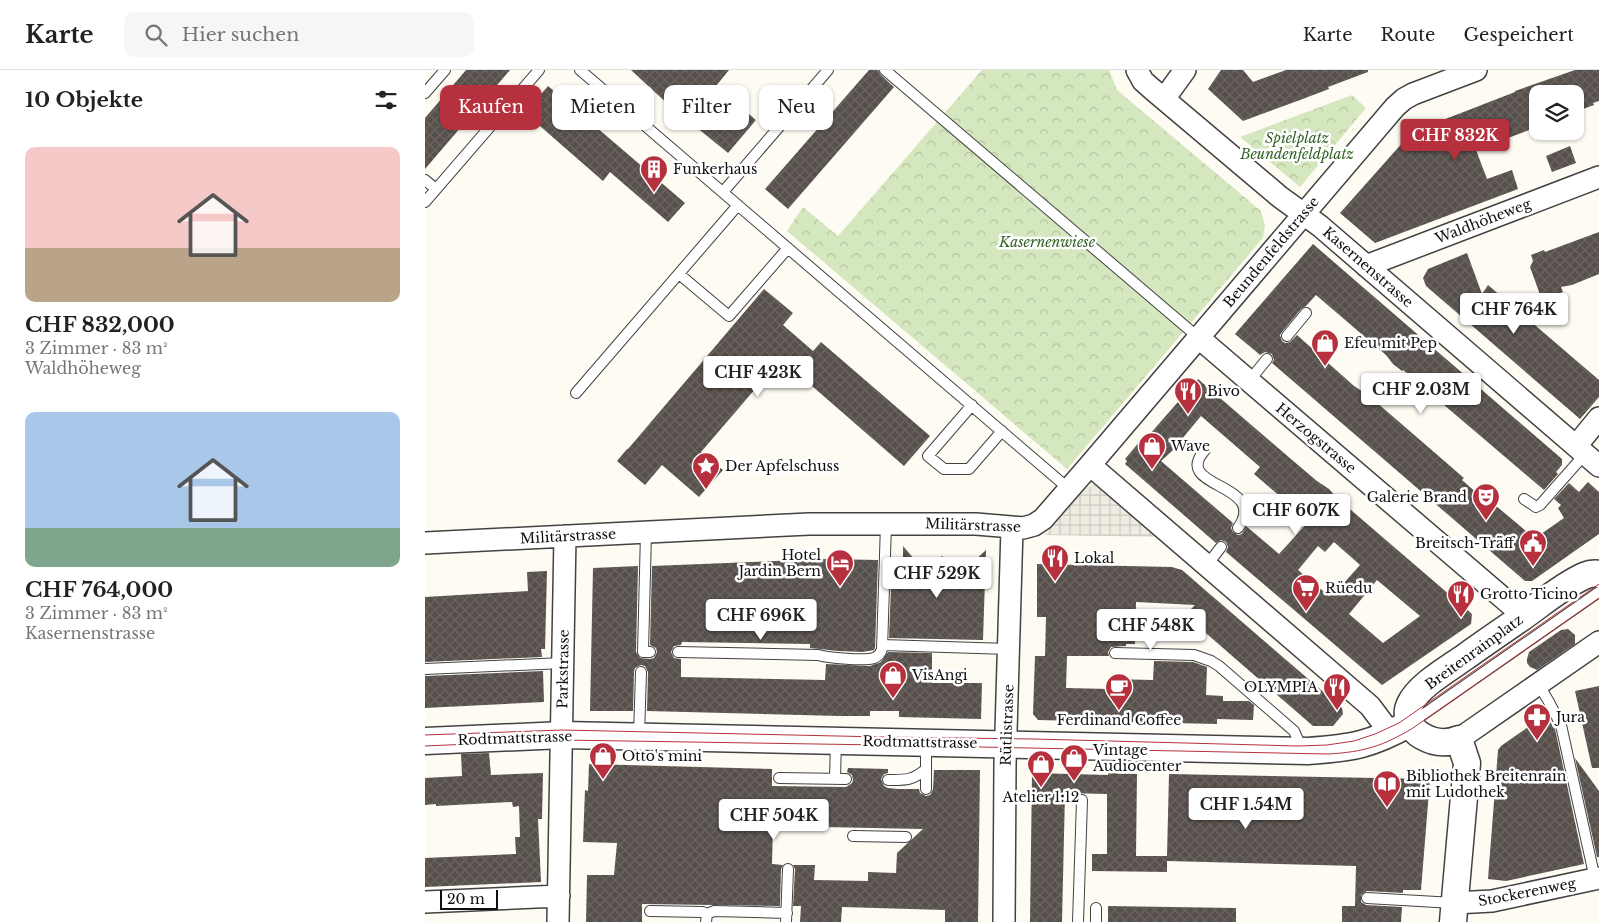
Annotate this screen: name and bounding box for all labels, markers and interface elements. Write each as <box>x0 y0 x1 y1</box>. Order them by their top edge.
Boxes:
search box <box>124 12 474 57</box>
text: Karte <box>25 20 94 49</box>
icon: search <box>142 21 170 49</box>
text: Hier suchen <box>182 23 299 46</box>
text: Karte <box>1303 24 1352 46</box>
text: Route <box>1380 24 1435 46</box>
text: Gespeichert <box>1463 24 1574 46</box>
chip: Kaufen <box>440 85 542 130</box>
chip: Mieten <box>552 85 654 130</box>
chip: Filter <box>664 85 749 130</box>
chip: Neu <box>759 85 833 130</box>
map controls <box>1529 85 1584 140</box>
button: layers <box>1529 85 1584 140</box>
icon: filters <box>372 86 400 114</box>
text: 10 Objekte <box>25 87 143 113</box>
pin: CHF 832K <box>1403 118 1507 161</box>
text: CHF 832K <box>1411 125 1499 145</box>
park label: Spielplatz Beundenfeldplatz <box>1239 129 1354 163</box>
building icon: Funkerhaus <box>639 154 669 193</box>
place label: Funkerhaus <box>673 160 757 178</box>
icon: home <box>168 180 258 270</box>
street label: Beundenfeldstrasse <box>1219 193 1323 311</box>
street label: Waldhöheweg <box>1432 194 1534 248</box>
street label: Kasernenstrasse <box>1319 223 1417 311</box>
park label: Kasernenwiese <box>998 233 1096 251</box>
pin: CHF 764K <box>1462 292 1566 335</box>
text: CHF 764K <box>1471 299 1557 319</box>
text: CHF 832,000 <box>25 312 175 338</box>
shop icon: Efeu mit Pep <box>1310 328 1340 367</box>
place label: Efeu mit Pep <box>1344 334 1437 352</box>
text: 3 Zimmer · 83 m² <box>25 338 168 358</box>
pin: CHF 423K <box>706 356 810 398</box>
text: Waldhöheweg <box>25 358 141 378</box>
text: CHF 423K <box>714 362 802 382</box>
pin: CHF 2.03M <box>1364 372 1478 415</box>
restaurant icon: Bivo <box>1173 376 1203 415</box>
text: CHF 2.03M <box>1372 379 1470 399</box>
place label: Bivo <box>1207 382 1240 400</box>
street label: Herzogstrasse <box>1272 399 1360 477</box>
shop icon: Wave <box>1137 431 1167 470</box>
place label: Wave <box>1170 437 1210 455</box>
icon: home <box>168 445 258 535</box>
place icon: Der Apfelschuss <box>691 451 721 490</box>
place label: Der Apfelschuss <box>725 457 839 475</box>
theatre icon: Galerie Brand <box>1471 482 1501 521</box>
place label: Galerie Brand <box>1367 488 1468 506</box>
pin: CHF 607K <box>1244 494 1348 536</box>
text: CHF 607K <box>1252 500 1340 520</box>
street label: Militärstrasse <box>925 514 1021 536</box>
street label: Militärstrasse <box>520 525 616 547</box>
public building icon: Breitsch-Träff <box>1518 528 1548 567</box>
place label: Breitsch-Träff <box>1415 534 1516 552</box>
restaurant icon: Lokal <box>1040 543 1070 582</box>
place label: Hotel Jardin Bern <box>737 546 821 580</box>
hotel icon: Hotel Jardin Bern <box>825 548 855 587</box>
place label: Lokal <box>1074 549 1115 567</box>
pin: CHF 529K <box>885 556 989 599</box>
text: CHF 529K <box>894 563 980 583</box>
supermarket icon: Rüedu <box>1291 573 1321 612</box>
text: CHF 764,000 <box>25 577 173 603</box>
place label: Rüedu <box>1325 579 1373 597</box>
restaurant icon: Grotto Ticino <box>1446 579 1476 618</box>
place label: Grotto Ticino <box>1480 585 1578 603</box>
pin: CHF 696K <box>709 598 813 641</box>
text: 3 Zimmer · 83 m² <box>25 603 168 623</box>
text: CHF 696K <box>717 605 805 625</box>
pin: CHF 548K <box>1099 608 1203 651</box>
street label: Breitenrainplatz <box>1421 610 1527 694</box>
text: CHF 548K <box>1108 615 1194 635</box>
text: Kasernenstrasse <box>25 623 155 643</box>
street label: Parkstrasse <box>553 629 573 709</box>
shop icon: VisAngi <box>878 660 908 699</box>
place label: VisAngi <box>911 666 968 684</box>
cafe icon: Ferdinand Coffee <box>1104 672 1134 711</box>
restaurant icon: OLYMPIA <box>1322 672 1352 711</box>
place label: OLYMPIA <box>1244 678 1318 696</box>
street label: Rütlistrasse <box>997 684 1017 766</box>
pharmacy icon: Jura <box>1522 702 1552 741</box>
place label: Jura <box>1554 708 1585 726</box>
place label: Ferdinand Coffee <box>1057 711 1181 729</box>
street label: Rodtmattstrasse <box>457 727 573 749</box>
street label: Rodtmattstrasse <box>862 732 978 752</box>
shop icon: Otto's mini <box>588 741 618 780</box>
place label: Vintage Audiocenter <box>1092 741 1182 775</box>
shop icon: Vintage Audiocenter <box>1059 743 1089 782</box>
place label: Otto's mini <box>622 747 702 765</box>
shop icon: Atelier 1:12 <box>1026 749 1056 788</box>
place label: Bibliothek Breitenrain mit Ludothek <box>1406 767 1567 801</box>
library icon: Bibliothek Breitenrain mit Ludothek <box>1372 769 1402 808</box>
place label: Atelier 1:12 <box>1002 788 1079 806</box>
pin: CHF 1.54M <box>1189 788 1303 830</box>
text: CHF 1.54M <box>1200 794 1292 814</box>
pin: CHF 504K <box>722 798 826 841</box>
text: CHF 504K <box>730 805 818 825</box>
street label: Stockerenweg <box>1477 874 1578 910</box>
scale bar <box>440 887 497 910</box>
text: 20 m <box>447 890 485 908</box>

